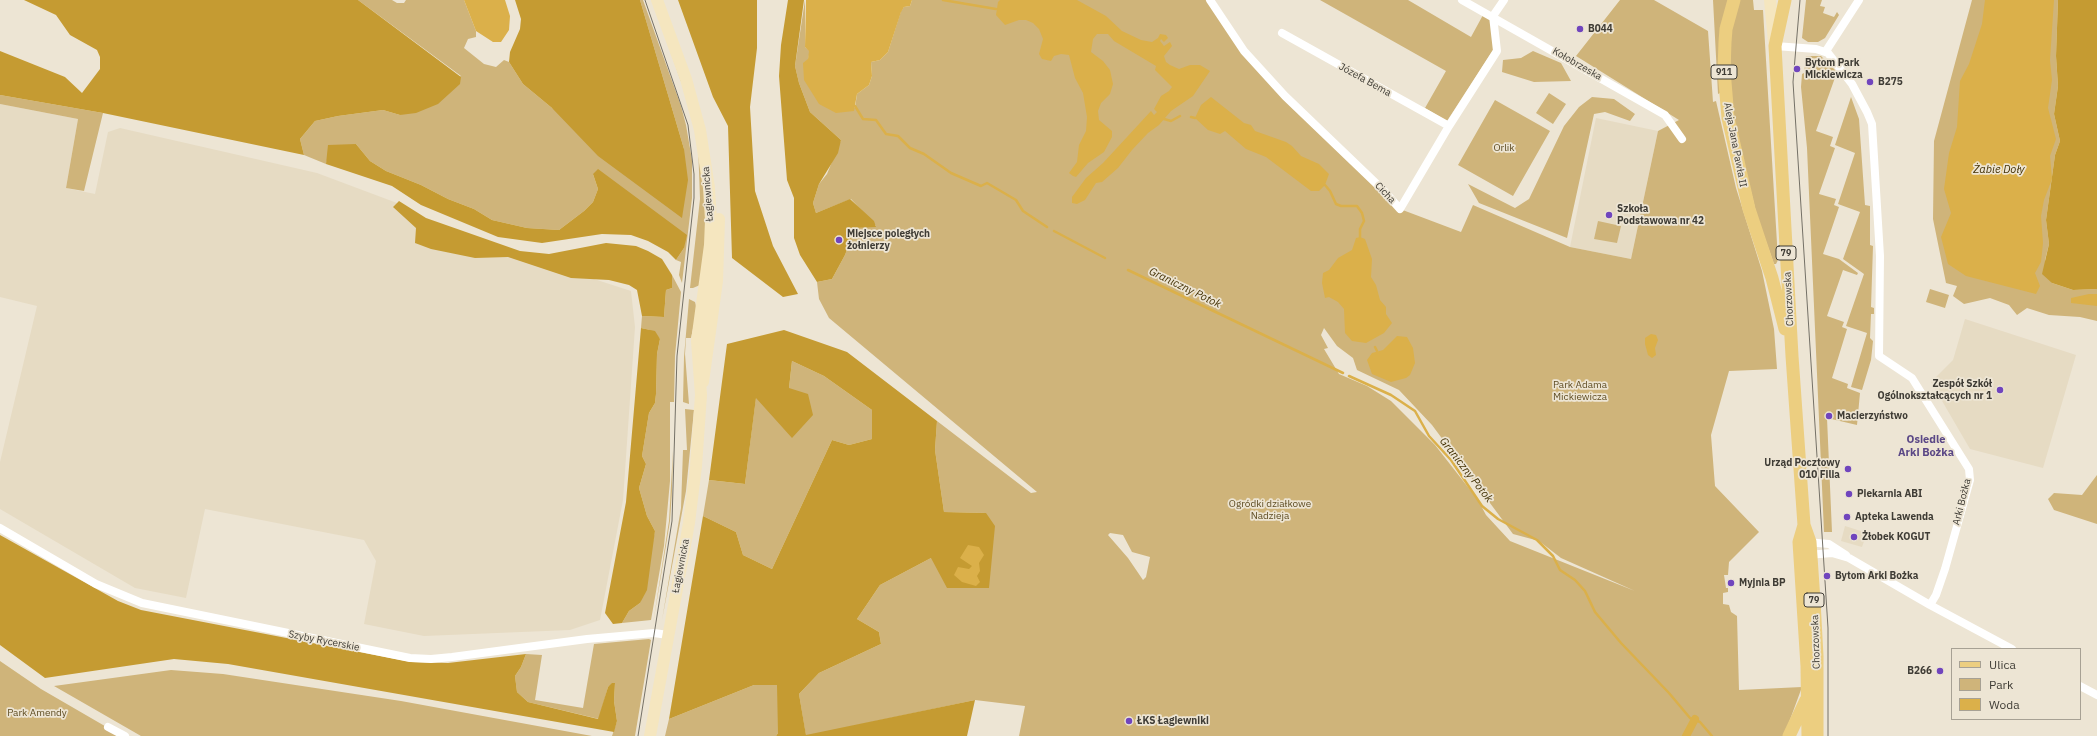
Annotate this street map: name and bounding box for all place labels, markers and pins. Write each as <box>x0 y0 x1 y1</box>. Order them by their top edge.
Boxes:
place label: B044 <box>1588 23 1613 35</box>
marker: B044 <box>1575 24 1585 34</box>
place label: Bytom Park Mickiewicza <box>1805 57 1863 80</box>
marker: Bytom Park Mickiewicza <box>1792 64 1802 74</box>
place label: B275 <box>1878 76 1903 88</box>
marker: B275 <box>1865 77 1875 87</box>
place label: Szkoła Podstawowa nr 42 <box>1617 203 1704 226</box>
marker: Szkoła Podstawowa nr 42 <box>1604 210 1614 220</box>
place label: Miejsce poległych żołnierzy <box>847 228 930 252</box>
marker: Miejsce poległych żołnierzy <box>834 235 844 245</box>
place label: Zespół Szkół Ogólnokształcących nr 1 <box>1878 378 1992 402</box>
marker: Zespół Szkół Ogólnokształcących nr 1 <box>1995 385 2005 395</box>
place label: Macierzyństwo <box>1837 410 1908 422</box>
marker: Macierzyństwo <box>1824 411 1834 421</box>
place label: Urząd Pocztowy 010 Filia <box>1764 457 1840 480</box>
marker: Urząd Pocztowy 010 Filia <box>1843 464 1853 474</box>
place label: Piekarnia ABI <box>1857 488 1922 500</box>
marker: Piekarnia ABI <box>1844 489 1854 499</box>
place label: Apteka Lawenda <box>1855 511 1934 523</box>
marker: Apteka Lawenda <box>1842 512 1852 522</box>
place label: Żłobek KOGUT <box>1862 531 1930 543</box>
marker: Żłobek KOGUT <box>1849 532 1859 542</box>
place label: Bytom Arki Bożka <box>1835 570 1918 582</box>
marker: Bytom Arki Bożka <box>1822 571 1832 581</box>
place label: Myjnia BP <box>1739 577 1785 589</box>
marker: Myjnia BP <box>1726 578 1736 588</box>
place label: B266 <box>1907 665 1932 677</box>
marker: B266 <box>1935 666 1945 676</box>
place label: ŁKS Łagiewniki <box>1137 715 1209 727</box>
marker: ŁKS Łagiewniki <box>1124 716 1134 726</box>

